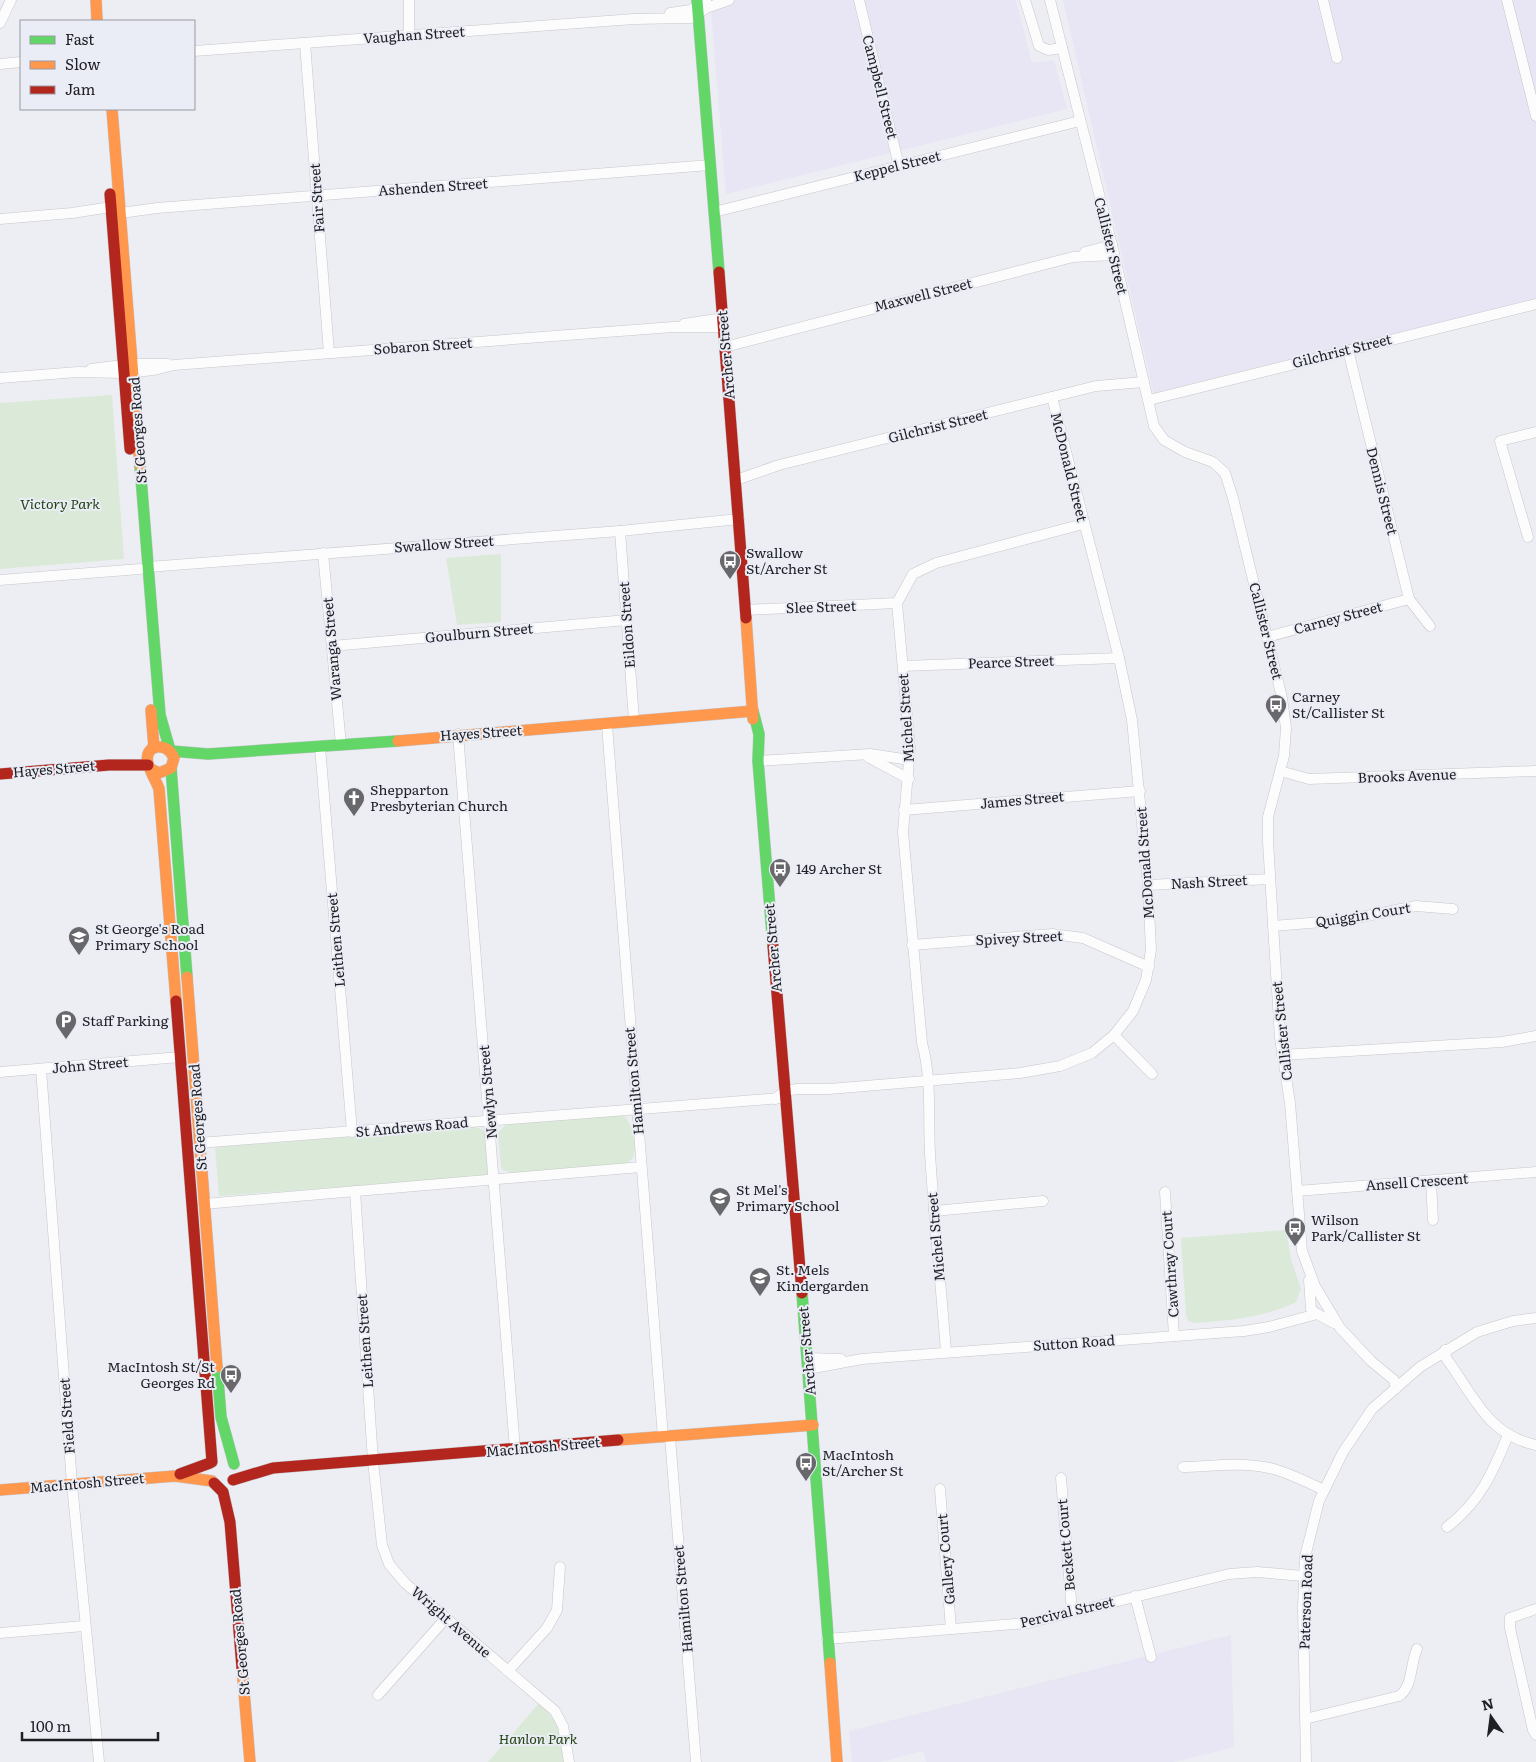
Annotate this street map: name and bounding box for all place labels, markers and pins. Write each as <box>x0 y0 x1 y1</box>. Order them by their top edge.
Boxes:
place label: Swallow St/Archer St <box>746 542 828 578</box>
bus stop icon: Swallow St/Archer St <box>718 549 742 580</box>
place label: Carney St/Callister St <box>1292 686 1385 722</box>
bus stop icon: Carney St/Callister St <box>1264 693 1288 724</box>
place label: Shepparton Presbyterian Church <box>370 779 508 815</box>
church icon: Shepparton Presbyterian Church <box>342 786 366 817</box>
bus stop icon: 149 Archer St <box>768 857 792 888</box>
place label: 149 Archer St <box>796 858 882 878</box>
place label: St George's Road Primary School <box>95 918 205 954</box>
school or university icon: St George's Road Primary School <box>67 925 91 956</box>
parking icon: Staff Parking <box>54 1009 78 1040</box>
place label: Staff Parking <box>82 1010 169 1030</box>
place label: St Mel's Primary School <box>736 1179 840 1215</box>
school or university icon: St Mel's Primary School <box>708 1186 732 1217</box>
place label: Wilson Park/Callister St <box>1311 1209 1421 1245</box>
bus stop icon: Wilson Park/Callister St <box>1283 1216 1307 1247</box>
place label: St. Mels Kindergarden <box>776 1259 869 1295</box>
school or university icon: St. Mels Kindergarden <box>748 1266 772 1297</box>
place label: MacIntosh St/St Georges Rd <box>107 1356 215 1392</box>
bus stop icon: MacIntosh St/St Georges Rd <box>219 1363 243 1394</box>
place label: MacIntosh St/Archer St <box>822 1444 904 1480</box>
bus stop icon: MacIntosh St/Archer St <box>794 1451 818 1482</box>

